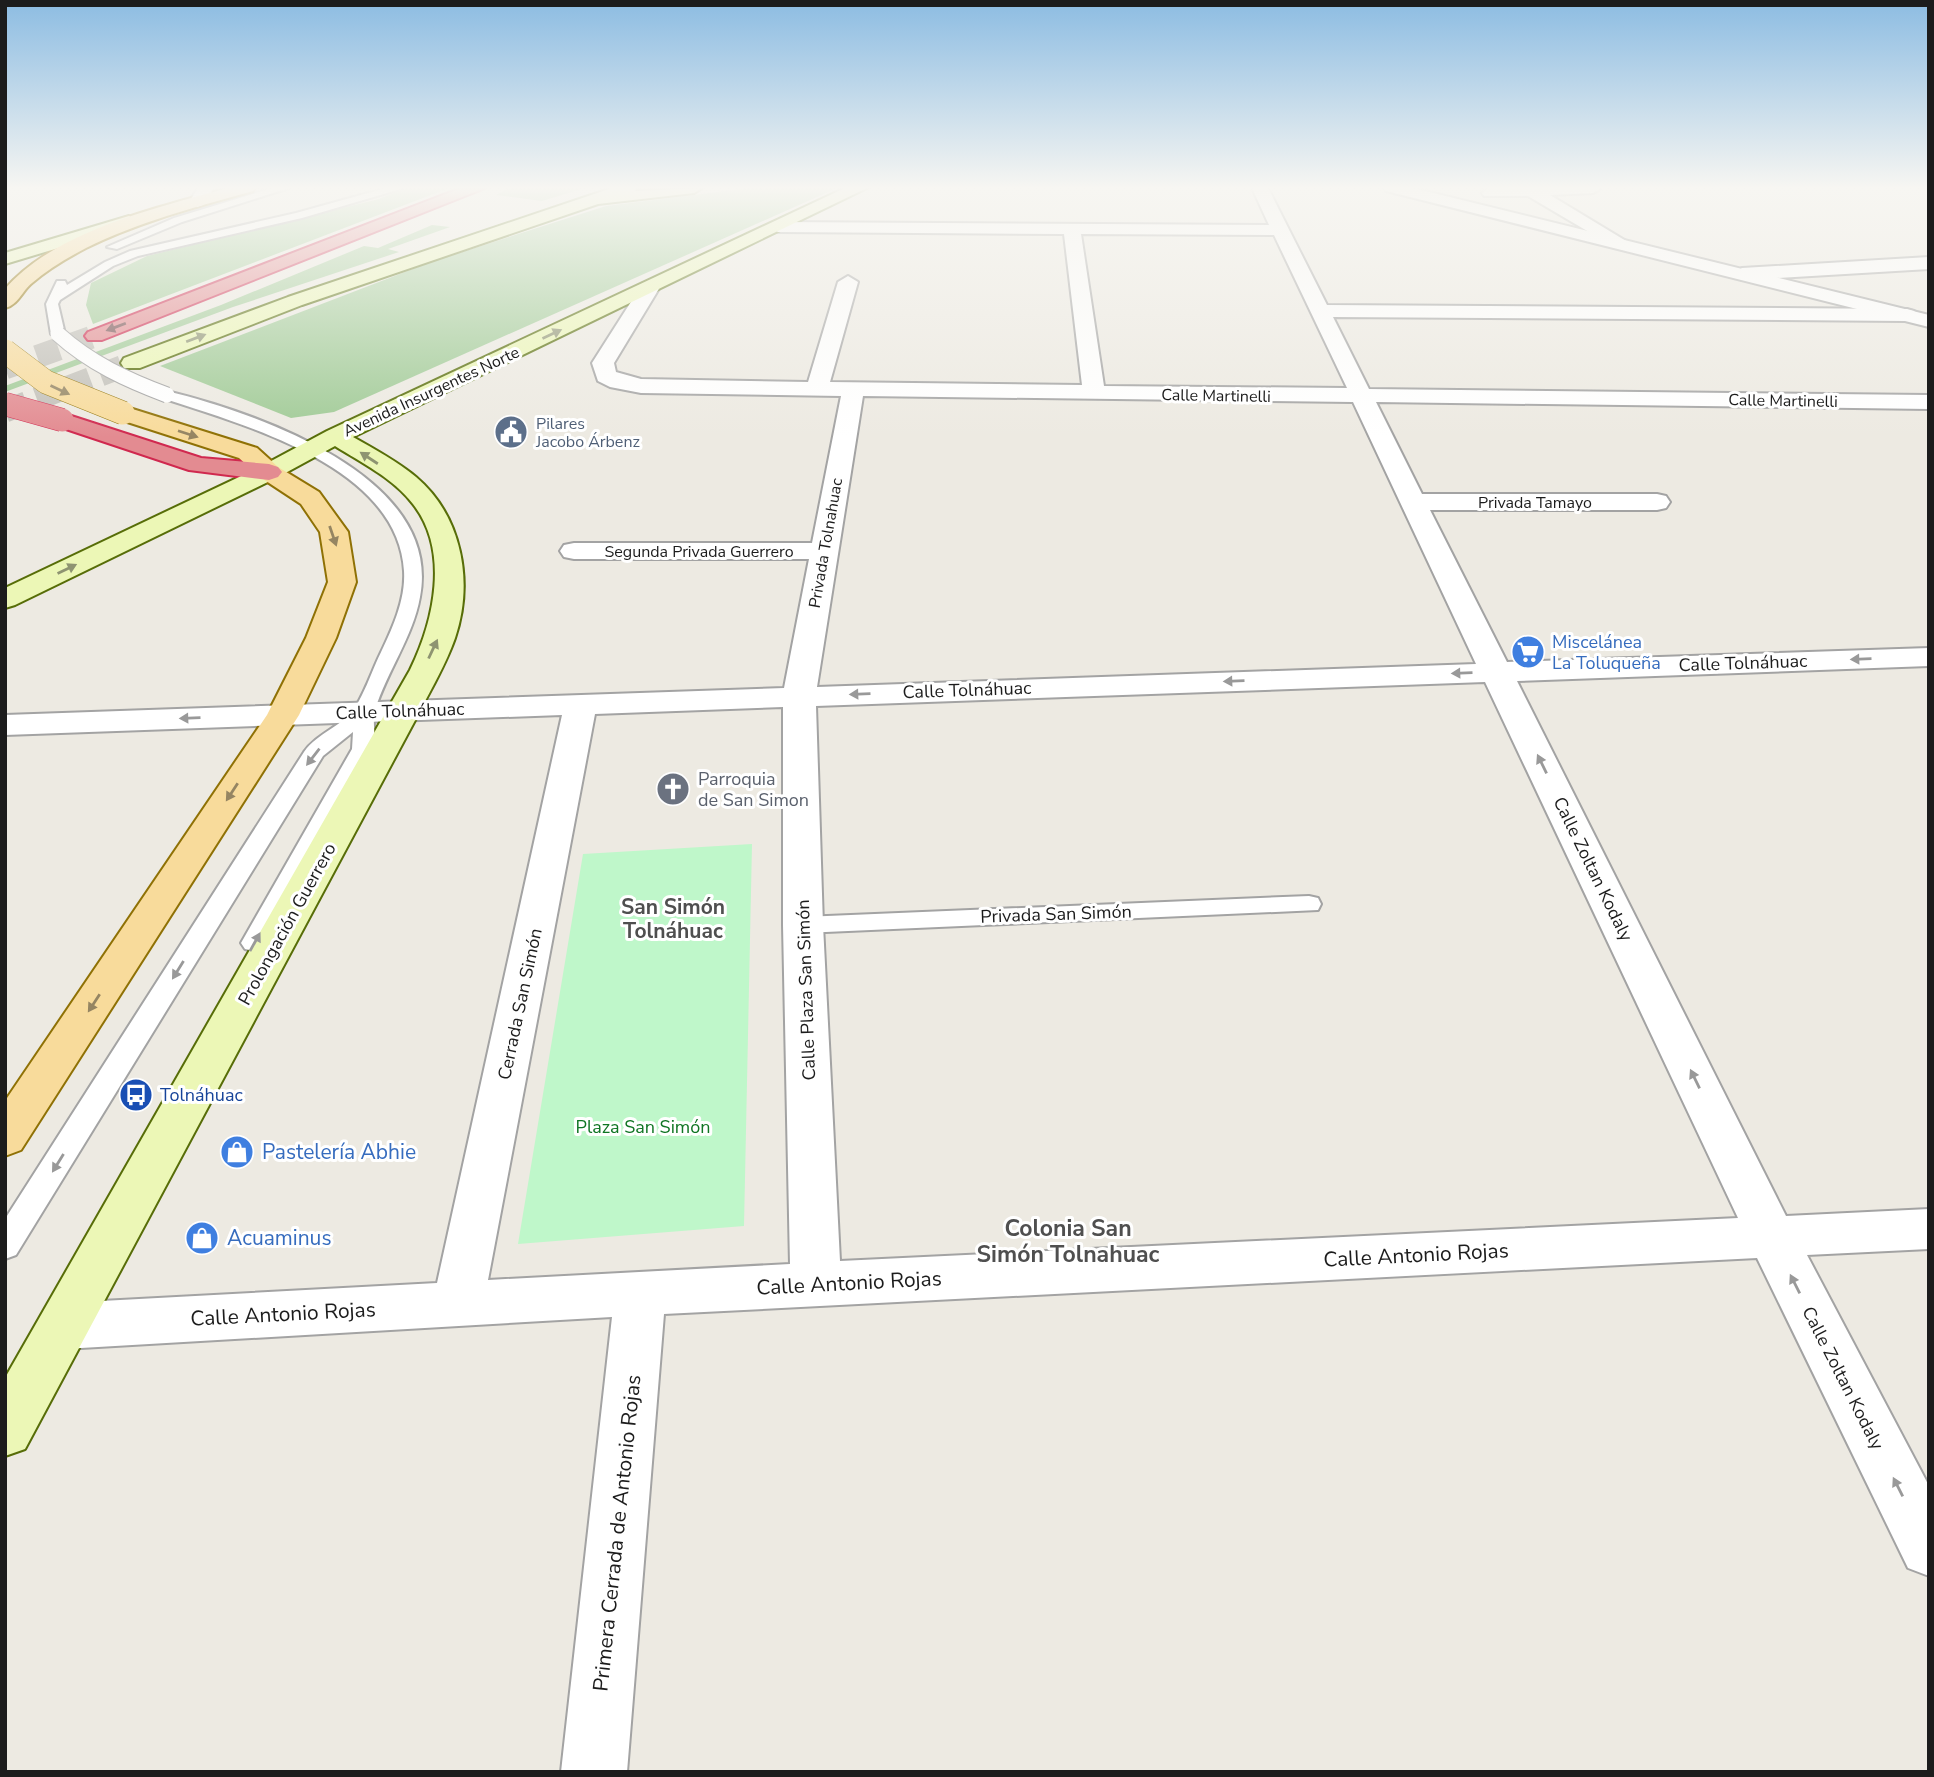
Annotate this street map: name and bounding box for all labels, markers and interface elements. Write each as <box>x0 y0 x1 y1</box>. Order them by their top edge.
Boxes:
one-way arrow <box>106 322 127 333</box>
one-way arrow <box>542 328 562 340</box>
one-way arrow <box>186 333 207 344</box>
street label: Avenida Insurgentes Norte <box>340 341 523 442</box>
one-way arrow <box>50 384 70 396</box>
street label: Calle Martinelli <box>1161 384 1271 408</box>
street label: Calle Martinelli <box>1728 389 1838 413</box>
public building icon: Pilares Jacobo Árbenz <box>492 413 530 451</box>
place label: Pilares Jacobo Árbenz <box>535 413 640 453</box>
one-way arrow <box>178 429 199 439</box>
one-way arrow <box>360 451 378 465</box>
street label: Privada Tolnahuac <box>804 476 848 610</box>
street label: Privada Tamayo <box>1478 492 1592 514</box>
one-way arrow <box>328 525 339 546</box>
street label: Segunda Privada Guerrero <box>604 541 794 563</box>
one-way arrow <box>57 563 77 575</box>
place label: Miscelánea La Toluqueña <box>1552 630 1661 675</box>
supermarket icon: Miscelánea La Toluqueña <box>1509 633 1547 671</box>
one-way arrow <box>427 639 439 659</box>
street label: Calle Tolnáhuac <box>1678 649 1808 677</box>
one-way arrow <box>1849 654 1871 665</box>
one-way arrow <box>1451 667 1473 678</box>
one-way arrow <box>1223 675 1245 686</box>
street label: Calle Tolnáhuac <box>902 676 1032 704</box>
one-way arrow <box>849 688 871 699</box>
street label: Calle Tolnáhuac <box>335 697 465 725</box>
one-way arrow <box>179 713 201 724</box>
one-way arrow <box>306 748 320 767</box>
one-way arrow <box>1537 754 1548 774</box>
place label: Parroquia de San Simon <box>698 767 809 812</box>
church icon: Parroquia de San Simon <box>654 770 692 808</box>
one-way arrow <box>226 783 239 802</box>
street label: Calle Zoltan Kodaly <box>1548 793 1639 946</box>
street label: Prolongación Guerrero <box>232 839 342 1009</box>
district label: San Simón Tolnáhuac <box>621 893 725 945</box>
street label: Calle Plaza San Simón <box>791 899 821 1081</box>
street label: Privada San Simón <box>980 899 1132 929</box>
street label: Cerrada San Simón <box>492 926 548 1082</box>
one-way arrow <box>249 932 261 952</box>
one-way arrow <box>172 960 185 980</box>
one-way arrow <box>87 993 100 1013</box>
one-way arrow <box>1689 1069 1701 1089</box>
bus stop icon: Tolnáhuac <box>117 1076 155 1114</box>
place label: Tolnáhuac <box>160 1083 243 1107</box>
park label: Plaza San Simón <box>575 1115 711 1139</box>
shop icon: Pastelería Abhie <box>218 1133 256 1171</box>
place label: Pastelería Abhie <box>262 1138 416 1166</box>
one-way arrow <box>51 1153 64 1172</box>
district label: Colonia San Simón Tolnahuac <box>977 1213 1160 1270</box>
shop icon: Acuaminus <box>183 1219 221 1257</box>
place label: Acuaminus <box>227 1224 332 1252</box>
street label: Calle Antonio Rojas <box>1323 1236 1509 1274</box>
street label: Calle Antonio Rojas <box>756 1264 942 1302</box>
one-way arrow <box>1790 1273 1802 1293</box>
street label: Calle Antonio Rojas <box>190 1295 376 1333</box>
street label: Calle Zoltan Kodaly <box>1796 1302 1890 1454</box>
street label: Primera Cerrada de Antonio Rojas <box>586 1373 648 1693</box>
one-way arrow <box>1892 1476 1904 1496</box>

